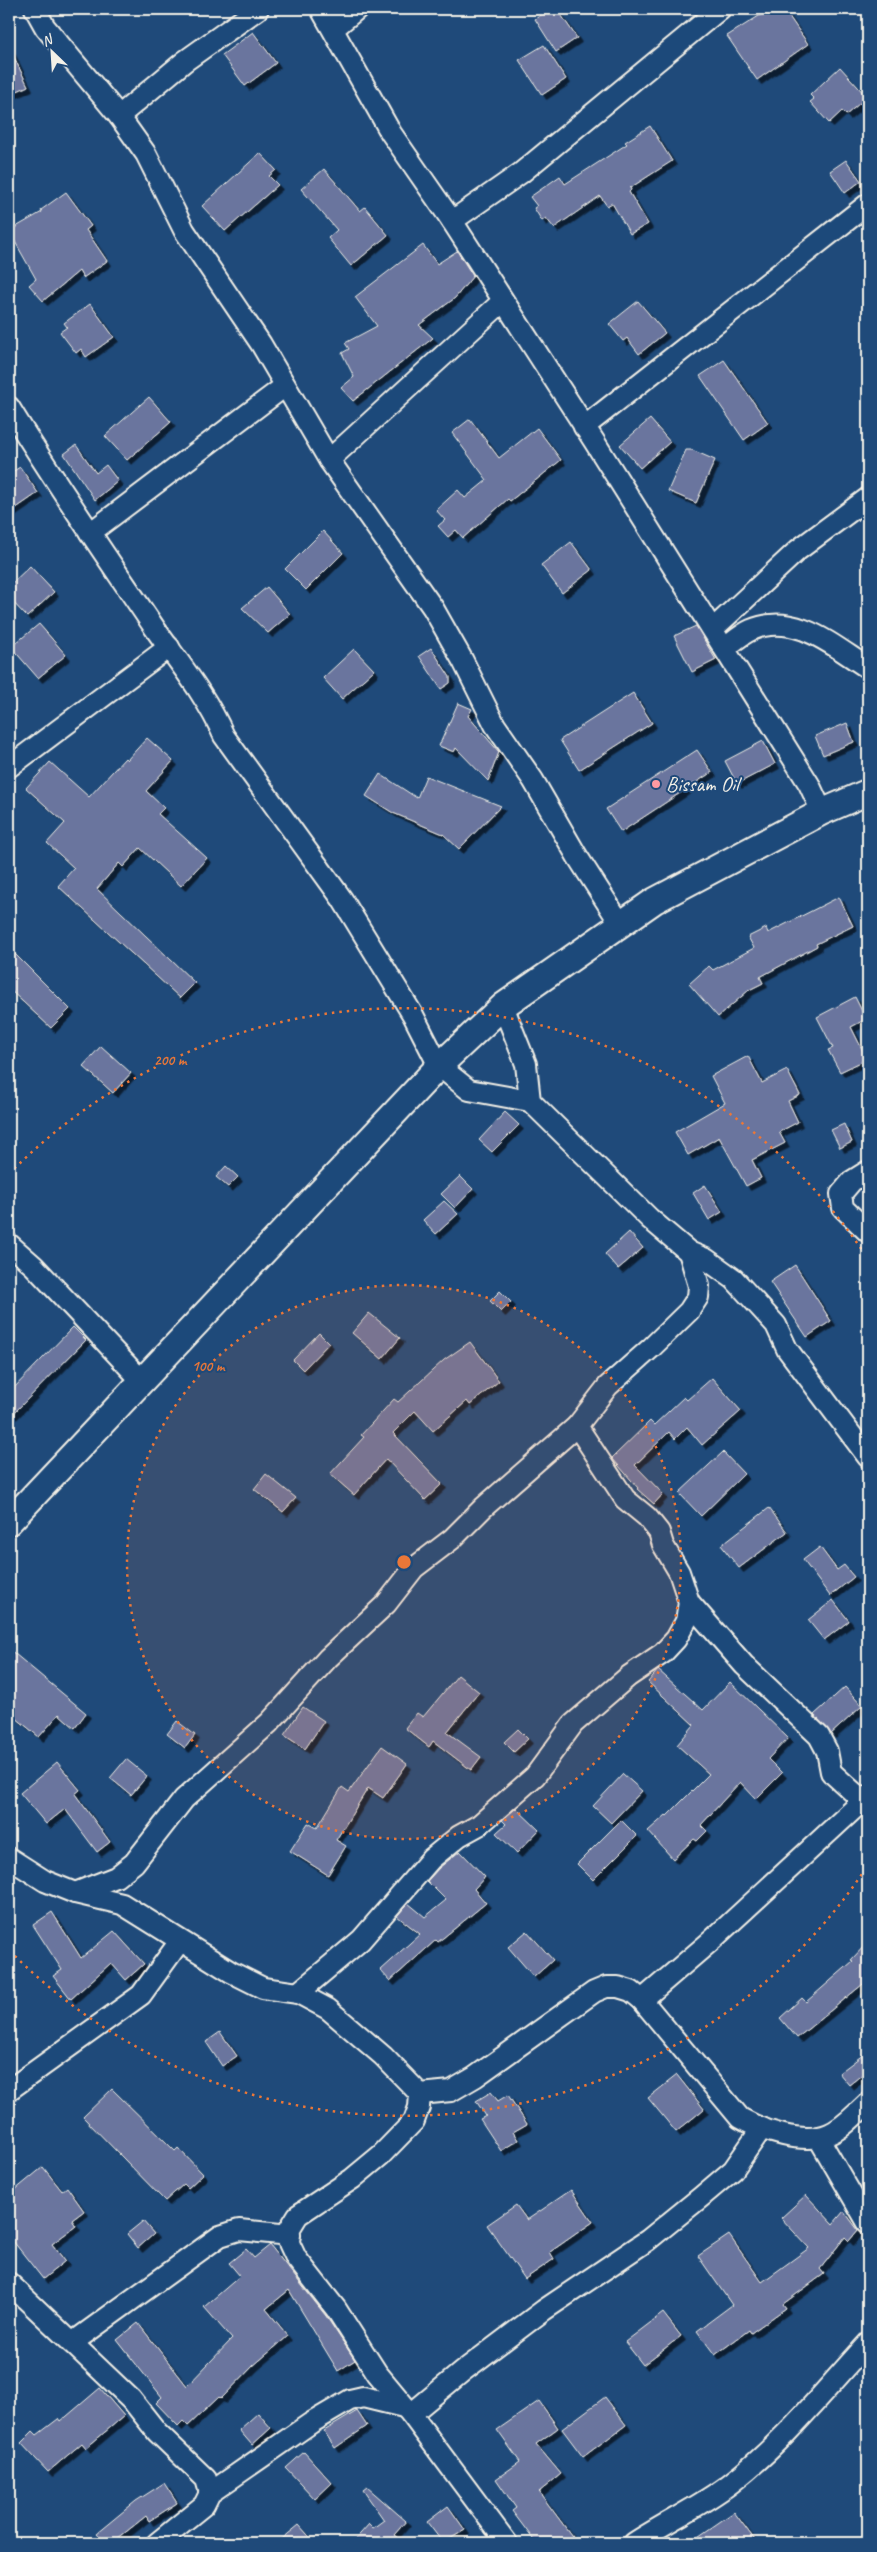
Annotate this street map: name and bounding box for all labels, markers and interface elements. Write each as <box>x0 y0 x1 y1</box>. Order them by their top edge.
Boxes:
north arrow <box>28 28 78 78</box>
text: N <box>39 30 56 50</box>
place label: Bissam Oil <box>666 771 742 797</box>
marker: Bissam Oil <box>650 778 662 790</box>
text: 200 m <box>154 1051 188 1070</box>
text: 100 m <box>192 1357 226 1376</box>
centre of rings <box>395 1553 413 1571</box>

